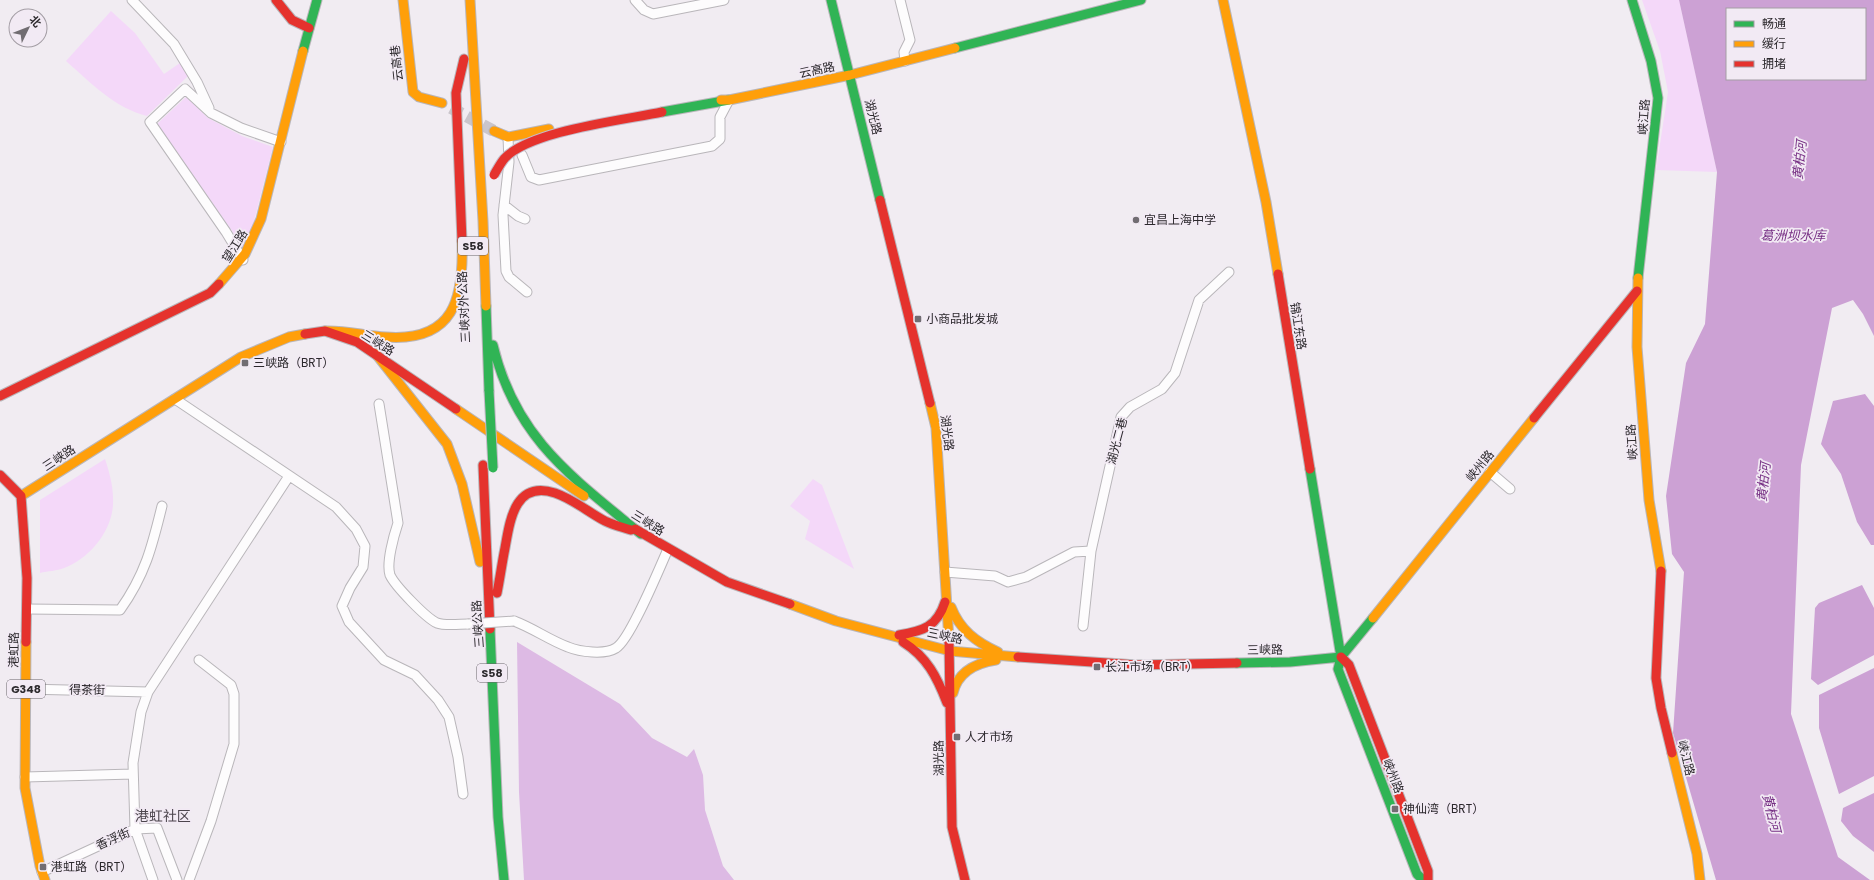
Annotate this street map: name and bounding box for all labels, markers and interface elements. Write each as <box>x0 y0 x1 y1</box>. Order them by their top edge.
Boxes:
north arrow <box>8 8 48 48</box>
legend <box>1726 8 1866 80</box>
text: 北 <box>26 12 45 31</box>
text: 畅通 <box>1762 15 1786 32</box>
text: 缓行 <box>1762 35 1786 52</box>
street label: 云高巷 <box>386 44 407 82</box>
text: 拥堵 <box>1762 55 1786 72</box>
street label: 云高路 <box>798 57 836 82</box>
street label: 湖光路 <box>861 97 886 136</box>
street label: 峡江路 <box>1634 98 1653 136</box>
water label: 黄柏河 <box>1788 137 1811 180</box>
place label: 宜昌上海中学 <box>1144 211 1216 228</box>
marker: 宜昌上海中学 <box>1131 215 1141 225</box>
street label: 望江路 <box>218 226 251 266</box>
water label: 葛洲坝水库 <box>1760 226 1827 245</box>
road number: S58 <box>458 237 488 255</box>
street label: 三峡对外公路 <box>453 271 474 343</box>
street label: 锦江东路 <box>1286 301 1311 351</box>
place label: 小商品批发城 <box>926 310 998 327</box>
marker: 小商品批发城 <box>913 314 923 324</box>
street label: 三峡路 <box>358 326 398 359</box>
place label: 三峡路（BRT） <box>253 354 334 371</box>
marker: 三峡路（BRT） <box>240 358 250 368</box>
street label: 湖光路 <box>937 414 958 452</box>
street label: 湖光二巷 <box>1102 415 1131 466</box>
street label: 峡江路 <box>1622 423 1641 461</box>
street label: 三峡路 <box>39 441 78 475</box>
street label: 峡州路 <box>1462 446 1498 485</box>
water label: 黄柏河 <box>1752 459 1775 502</box>
street label: 三峡路 <box>628 506 668 539</box>
street label: 三峡公路 <box>467 599 488 649</box>
street label: 三峡路 <box>926 623 964 648</box>
street label: 港虹路 <box>5 632 22 668</box>
street label: 三峡路 <box>1247 641 1283 658</box>
place label: 长江市场（BRT） <box>1105 658 1198 675</box>
marker: 长江市场（BRT） <box>1092 662 1102 672</box>
road number: S58 <box>477 664 507 682</box>
road number: G348 <box>7 680 45 698</box>
street label: 得茶街 <box>69 681 105 698</box>
place label: 人才市场 <box>965 728 1013 745</box>
marker: 人才市场 <box>952 732 962 742</box>
street label: 峡江路 <box>1674 738 1699 777</box>
street label: 湖光路 <box>930 740 947 776</box>
street label: 峡州路 <box>1379 756 1408 796</box>
water label: 黄柏河 <box>1758 792 1786 837</box>
place label: 神仙湾（BRT） <box>1403 800 1484 817</box>
marker: 神仙湾（BRT） <box>1390 804 1400 814</box>
district label: 港虹社区 <box>135 806 191 826</box>
street label: 香浮街 <box>93 823 133 854</box>
place label: 港虹路（BRT） <box>51 858 132 875</box>
marker: 港虹路（BRT） <box>38 862 48 872</box>

